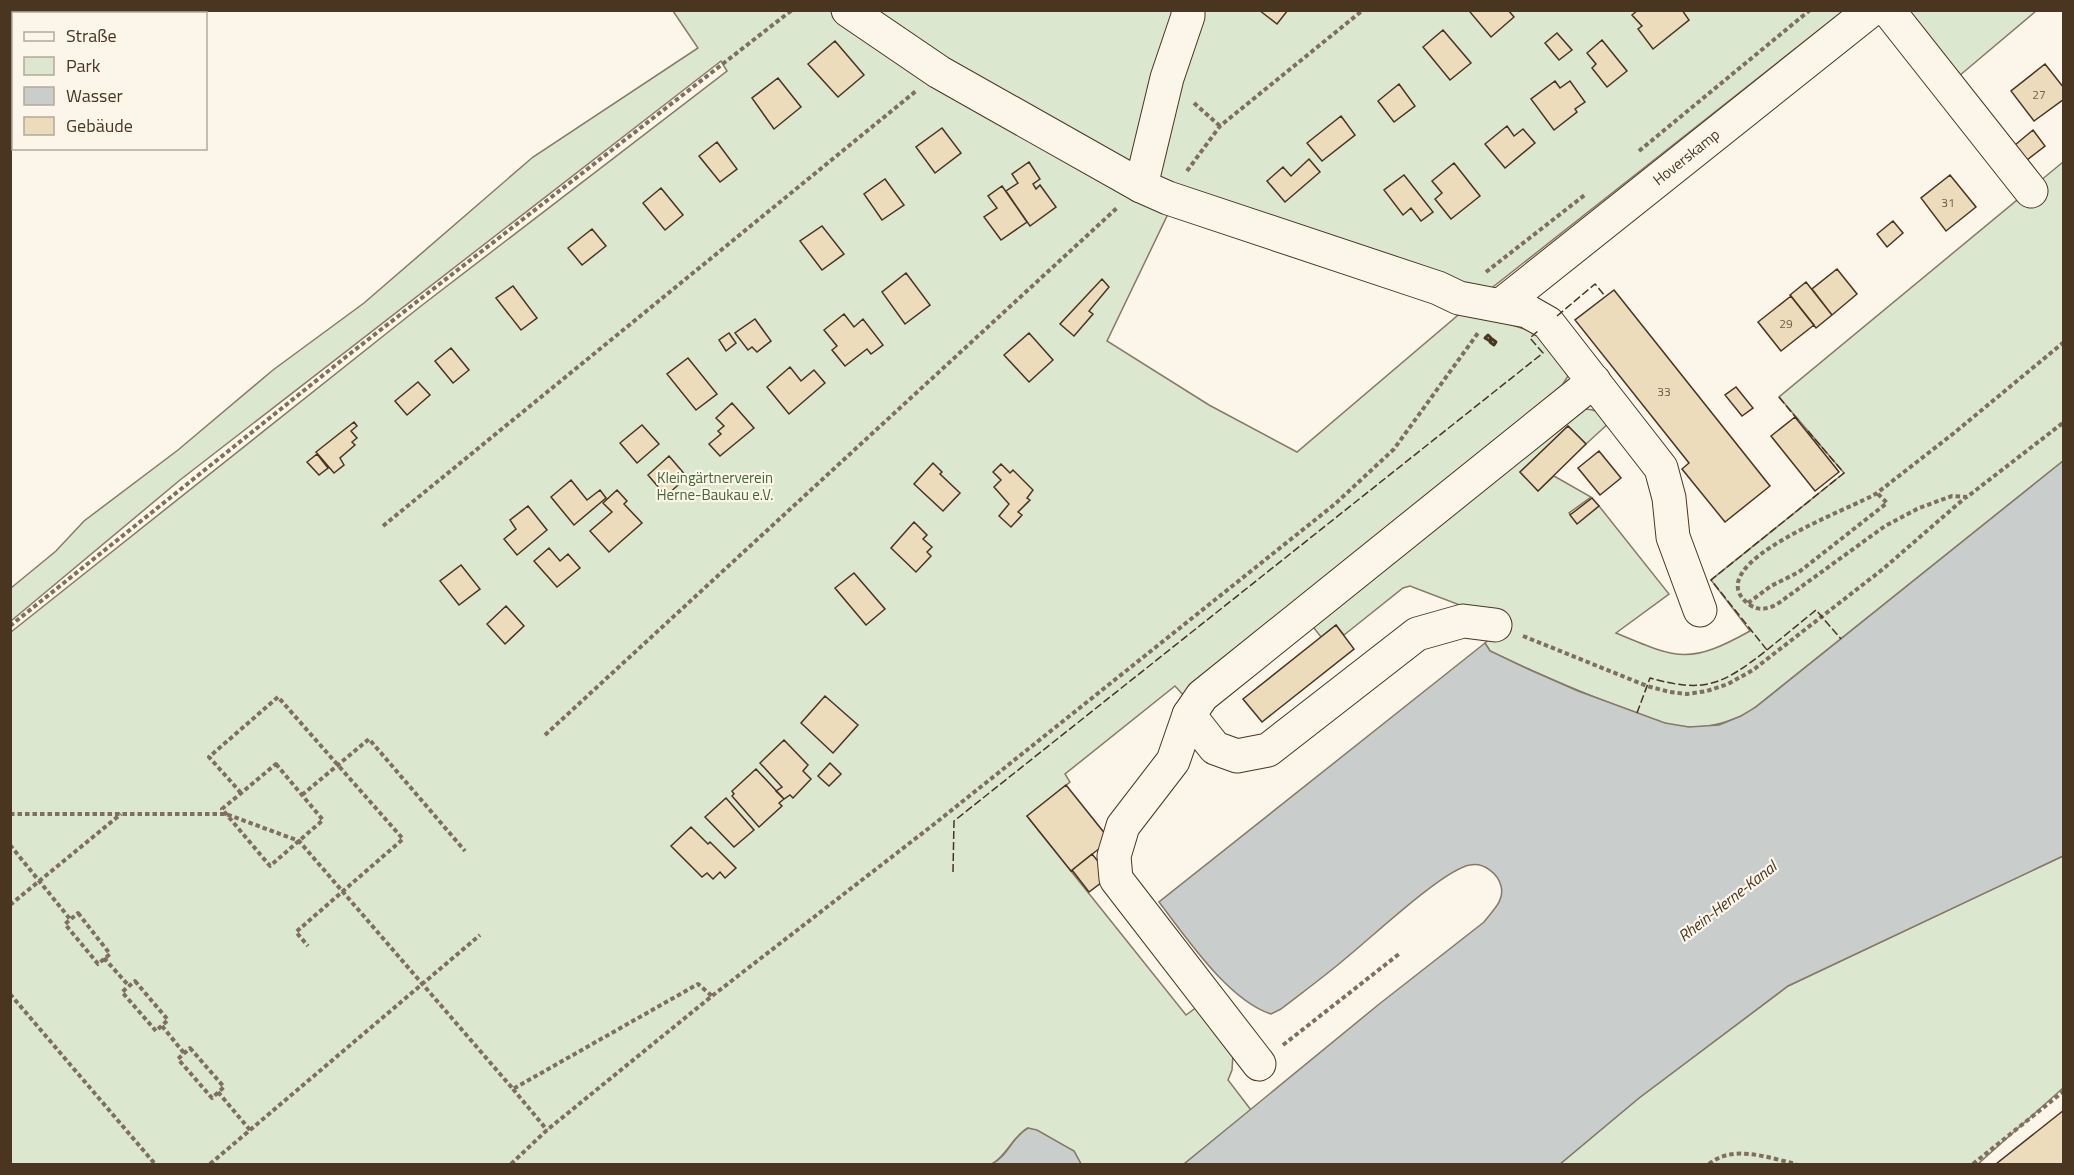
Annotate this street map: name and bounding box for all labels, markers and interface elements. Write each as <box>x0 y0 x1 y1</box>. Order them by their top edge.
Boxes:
legend <box>12 12 207 150</box>
text: Straße <box>66 22 117 49</box>
text: Park <box>66 52 101 79</box>
text: Wasser <box>66 82 123 109</box>
house number: 27 <box>2032 85 2046 104</box>
text: Gebäude <box>66 112 133 139</box>
street label: Hoverskamp <box>1648 123 1724 191</box>
house number: 31 <box>1941 193 1955 212</box>
house number: 29 <box>1779 314 1793 333</box>
house number: 33 <box>1657 382 1671 401</box>
park label: Kleingärtnerverein Herne-Baukau e.V. <box>657 466 773 506</box>
water label: Rhein-Herne-Kanal <box>1673 854 1783 947</box>

